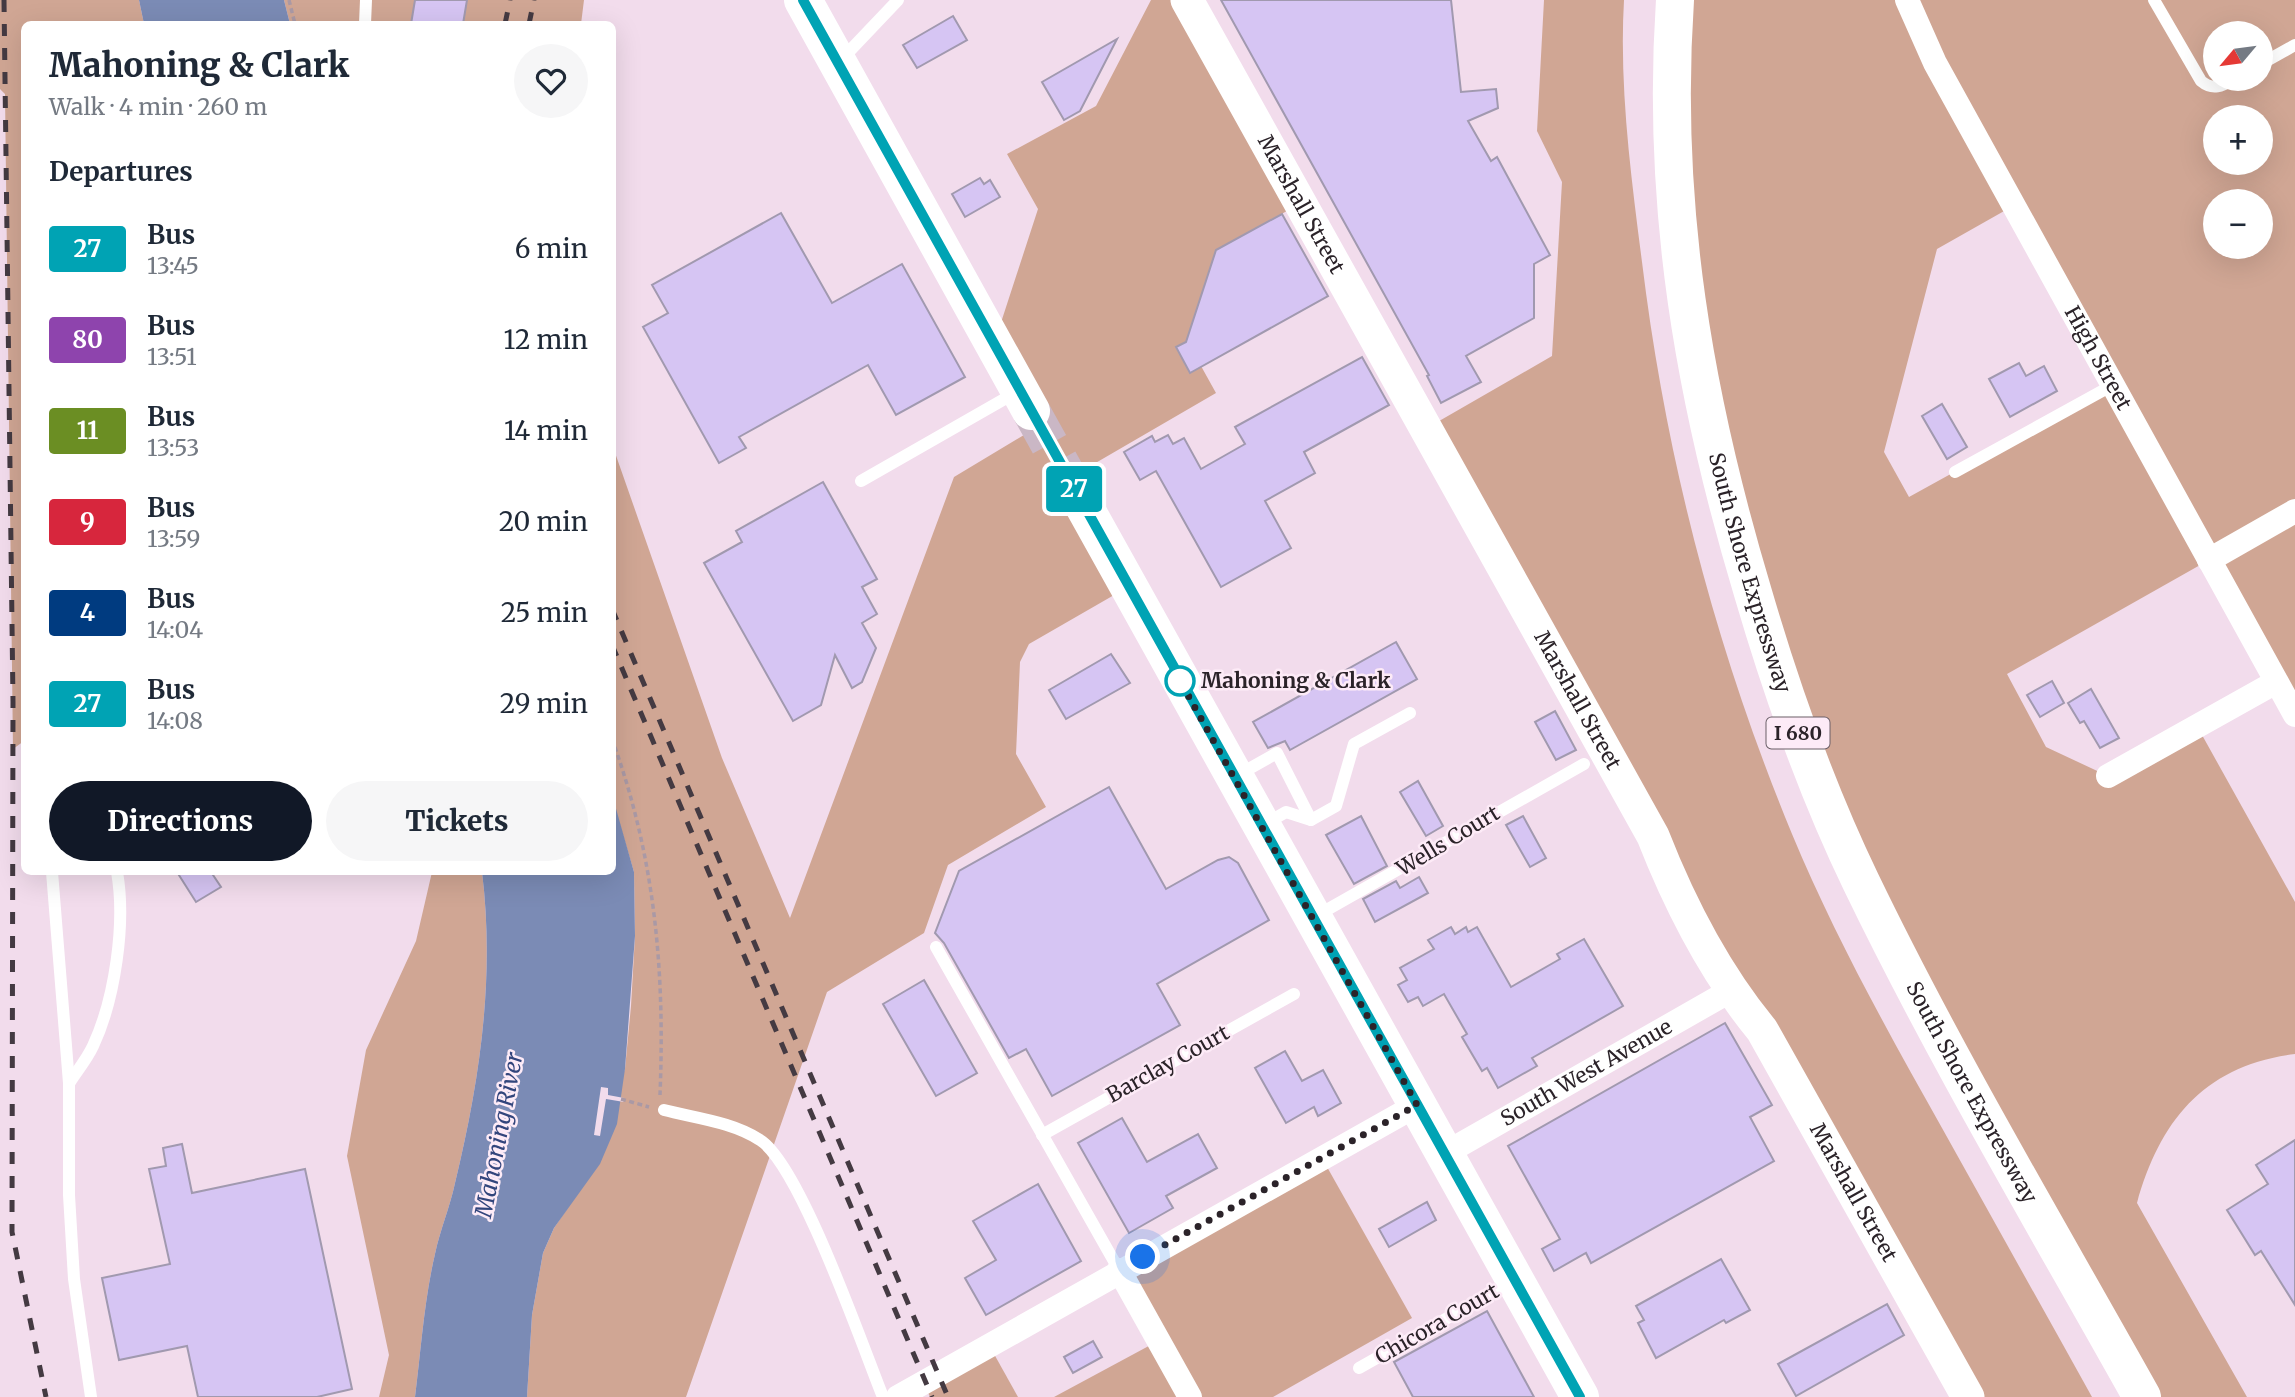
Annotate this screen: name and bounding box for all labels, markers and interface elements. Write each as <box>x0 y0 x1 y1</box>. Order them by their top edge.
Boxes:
north arrow <box>2203 21 2273 91</box>
map controls <box>2203 21 2273 259</box>
button: heart <box>514 44 588 118</box>
text: Mahoning & Clark <box>49 45 349 86</box>
text: Walk · 4 min · 260 m <box>49 92 267 121</box>
button: + <box>2203 105 2273 175</box>
street label: Marshall Street <box>1252 130 1351 278</box>
text: Departures <box>49 155 193 188</box>
button: − <box>2203 189 2273 259</box>
text: Bus <box>147 218 195 251</box>
text: 6 min <box>515 232 588 265</box>
text: 27 <box>74 233 101 264</box>
text: 13:45 <box>147 251 199 280</box>
street label: High Street <box>2059 301 2138 415</box>
text: Bus <box>147 309 195 342</box>
text: 12 min <box>504 323 588 356</box>
text: 80 <box>72 324 103 355</box>
text: 13:51 <box>147 342 197 371</box>
text: Bus <box>147 400 195 433</box>
text: 14 min <box>504 414 588 447</box>
text: 11 <box>77 415 98 446</box>
text: 13:53 <box>147 433 199 462</box>
street label: South Shore Expressway <box>1703 450 1798 697</box>
line badge: 27 <box>1042 466 1106 512</box>
text: 27 <box>1060 473 1088 504</box>
text: Bus <box>147 491 195 524</box>
text: 20 min <box>499 505 588 538</box>
text: 9 <box>80 506 95 537</box>
text: 13:59 <box>147 524 200 553</box>
text: Bus <box>147 582 195 615</box>
text: 25 min <box>501 596 588 629</box>
text: 4 <box>80 597 95 628</box>
text: 14:04 <box>147 615 203 644</box>
street label: Marshall Street <box>1528 626 1627 774</box>
marker: Mahoning & Clark <box>1165 666 1195 696</box>
place label: Mahoning & Clark <box>1201 667 1391 694</box>
text: Bus <box>147 673 195 706</box>
text: 29 min <box>500 687 588 720</box>
text: 27 <box>74 688 101 719</box>
text: 14:08 <box>147 706 203 735</box>
road number: I 680 <box>1766 718 1829 748</box>
button: Directions <box>49 781 312 861</box>
button: Tickets <box>326 781 588 861</box>
street label: Wells Court <box>1390 799 1504 882</box>
street label: South Shore Expressway <box>1900 977 2044 1208</box>
street label: South West Avenue <box>1496 1013 1677 1132</box>
street label: Barclay Court <box>1102 1019 1234 1108</box>
water label: Mahoning River <box>468 1049 529 1221</box>
street label: Marshall Street <box>1804 1118 1903 1266</box>
your location <box>1125 1239 1160 1274</box>
street label: Chicora Court <box>1370 1277 1504 1370</box>

